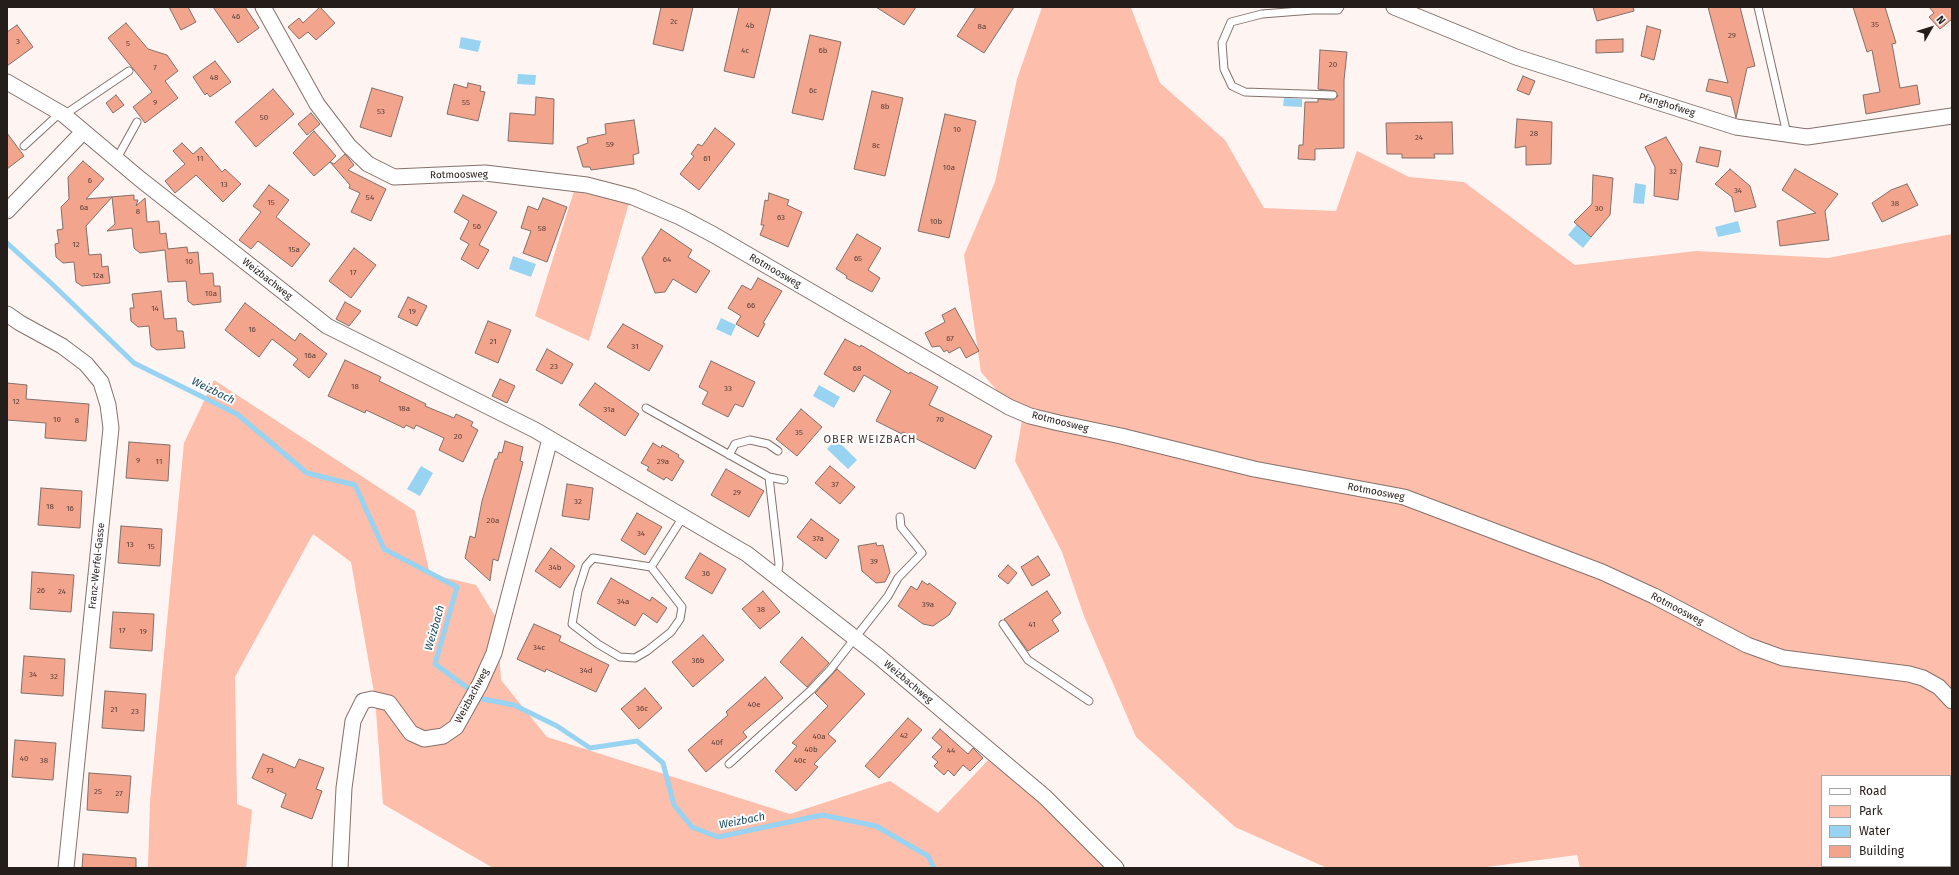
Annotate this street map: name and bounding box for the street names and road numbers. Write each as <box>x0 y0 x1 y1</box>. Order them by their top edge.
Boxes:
street label: Pfanghofweg <box>1637 91 1697 119</box>
street label: Rotmoosweg <box>430 168 488 182</box>
street label: Rotmoosweg <box>747 251 803 291</box>
street label: Weizbachweg <box>239 256 295 302</box>
street label: Rotmoosweg <box>1030 409 1090 435</box>
street label: Rotmoosweg <box>1346 481 1406 503</box>
street label: Franz-Werfel-Gasse <box>86 522 108 610</box>
street label: Rotmoosweg <box>1649 590 1705 628</box>
street label: Weizbachweg <box>881 658 935 706</box>
street label: Weizbachweg <box>452 666 492 726</box>

